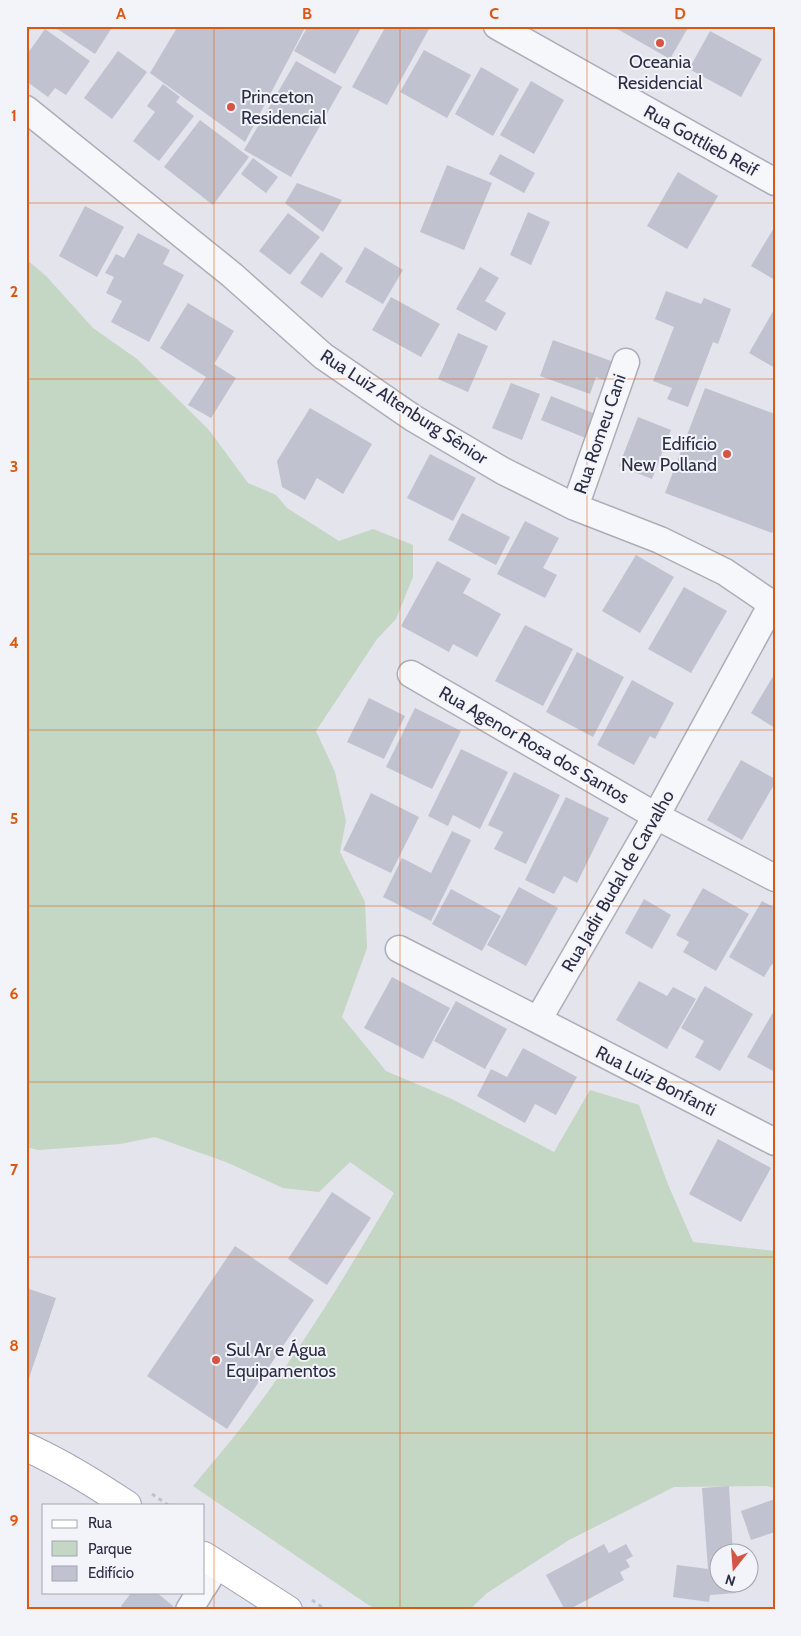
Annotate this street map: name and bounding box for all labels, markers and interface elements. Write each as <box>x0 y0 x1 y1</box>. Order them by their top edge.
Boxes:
text: A <box>116 4 126 23</box>
text: B <box>302 4 312 23</box>
text: C <box>489 4 499 23</box>
text: D <box>674 4 686 23</box>
marker: Oceania Residencial <box>654 37 666 49</box>
place label: Oceania Residencial <box>617 51 703 94</box>
place label: Princeton Residencial <box>241 86 327 129</box>
street label: Rua Gottlieb Reif <box>640 100 762 182</box>
marker: Princeton Residencial <box>225 101 237 113</box>
text: 1 <box>11 106 17 125</box>
text: 2 <box>10 282 18 301</box>
street label: Rua Luiz Altenburg Sênior <box>316 345 492 470</box>
street label: Rua Romeu Cani <box>569 371 631 497</box>
place label: Edifício New Polland <box>621 433 717 476</box>
marker: Edifício New Polland <box>721 448 733 460</box>
text: 3 <box>10 457 18 476</box>
text: 4 <box>9 633 19 652</box>
street label: Rua Agenor Rosa dos Santos <box>435 681 633 809</box>
street label: Rua Jadir Budal de Carvalho <box>557 786 679 976</box>
text: 5 <box>10 809 18 828</box>
text: 6 <box>10 984 19 1003</box>
street label: Rua Luiz Bonfanti <box>592 1041 720 1121</box>
text: 7 <box>10 1160 19 1179</box>
text: 8 <box>9 1336 19 1355</box>
place label: Sul Ar e Água Equipamentos <box>226 1339 336 1382</box>
marker: Sul Ar e Água Equipamentos <box>210 1354 222 1366</box>
legend <box>42 1504 205 1594</box>
text: 9 <box>10 1511 19 1530</box>
text: Rua <box>88 1514 113 1532</box>
text: Parque <box>88 1540 132 1558</box>
north arrow <box>708 1544 758 1594</box>
text: Edifício <box>88 1564 134 1582</box>
text: N <box>723 1570 738 1590</box>

